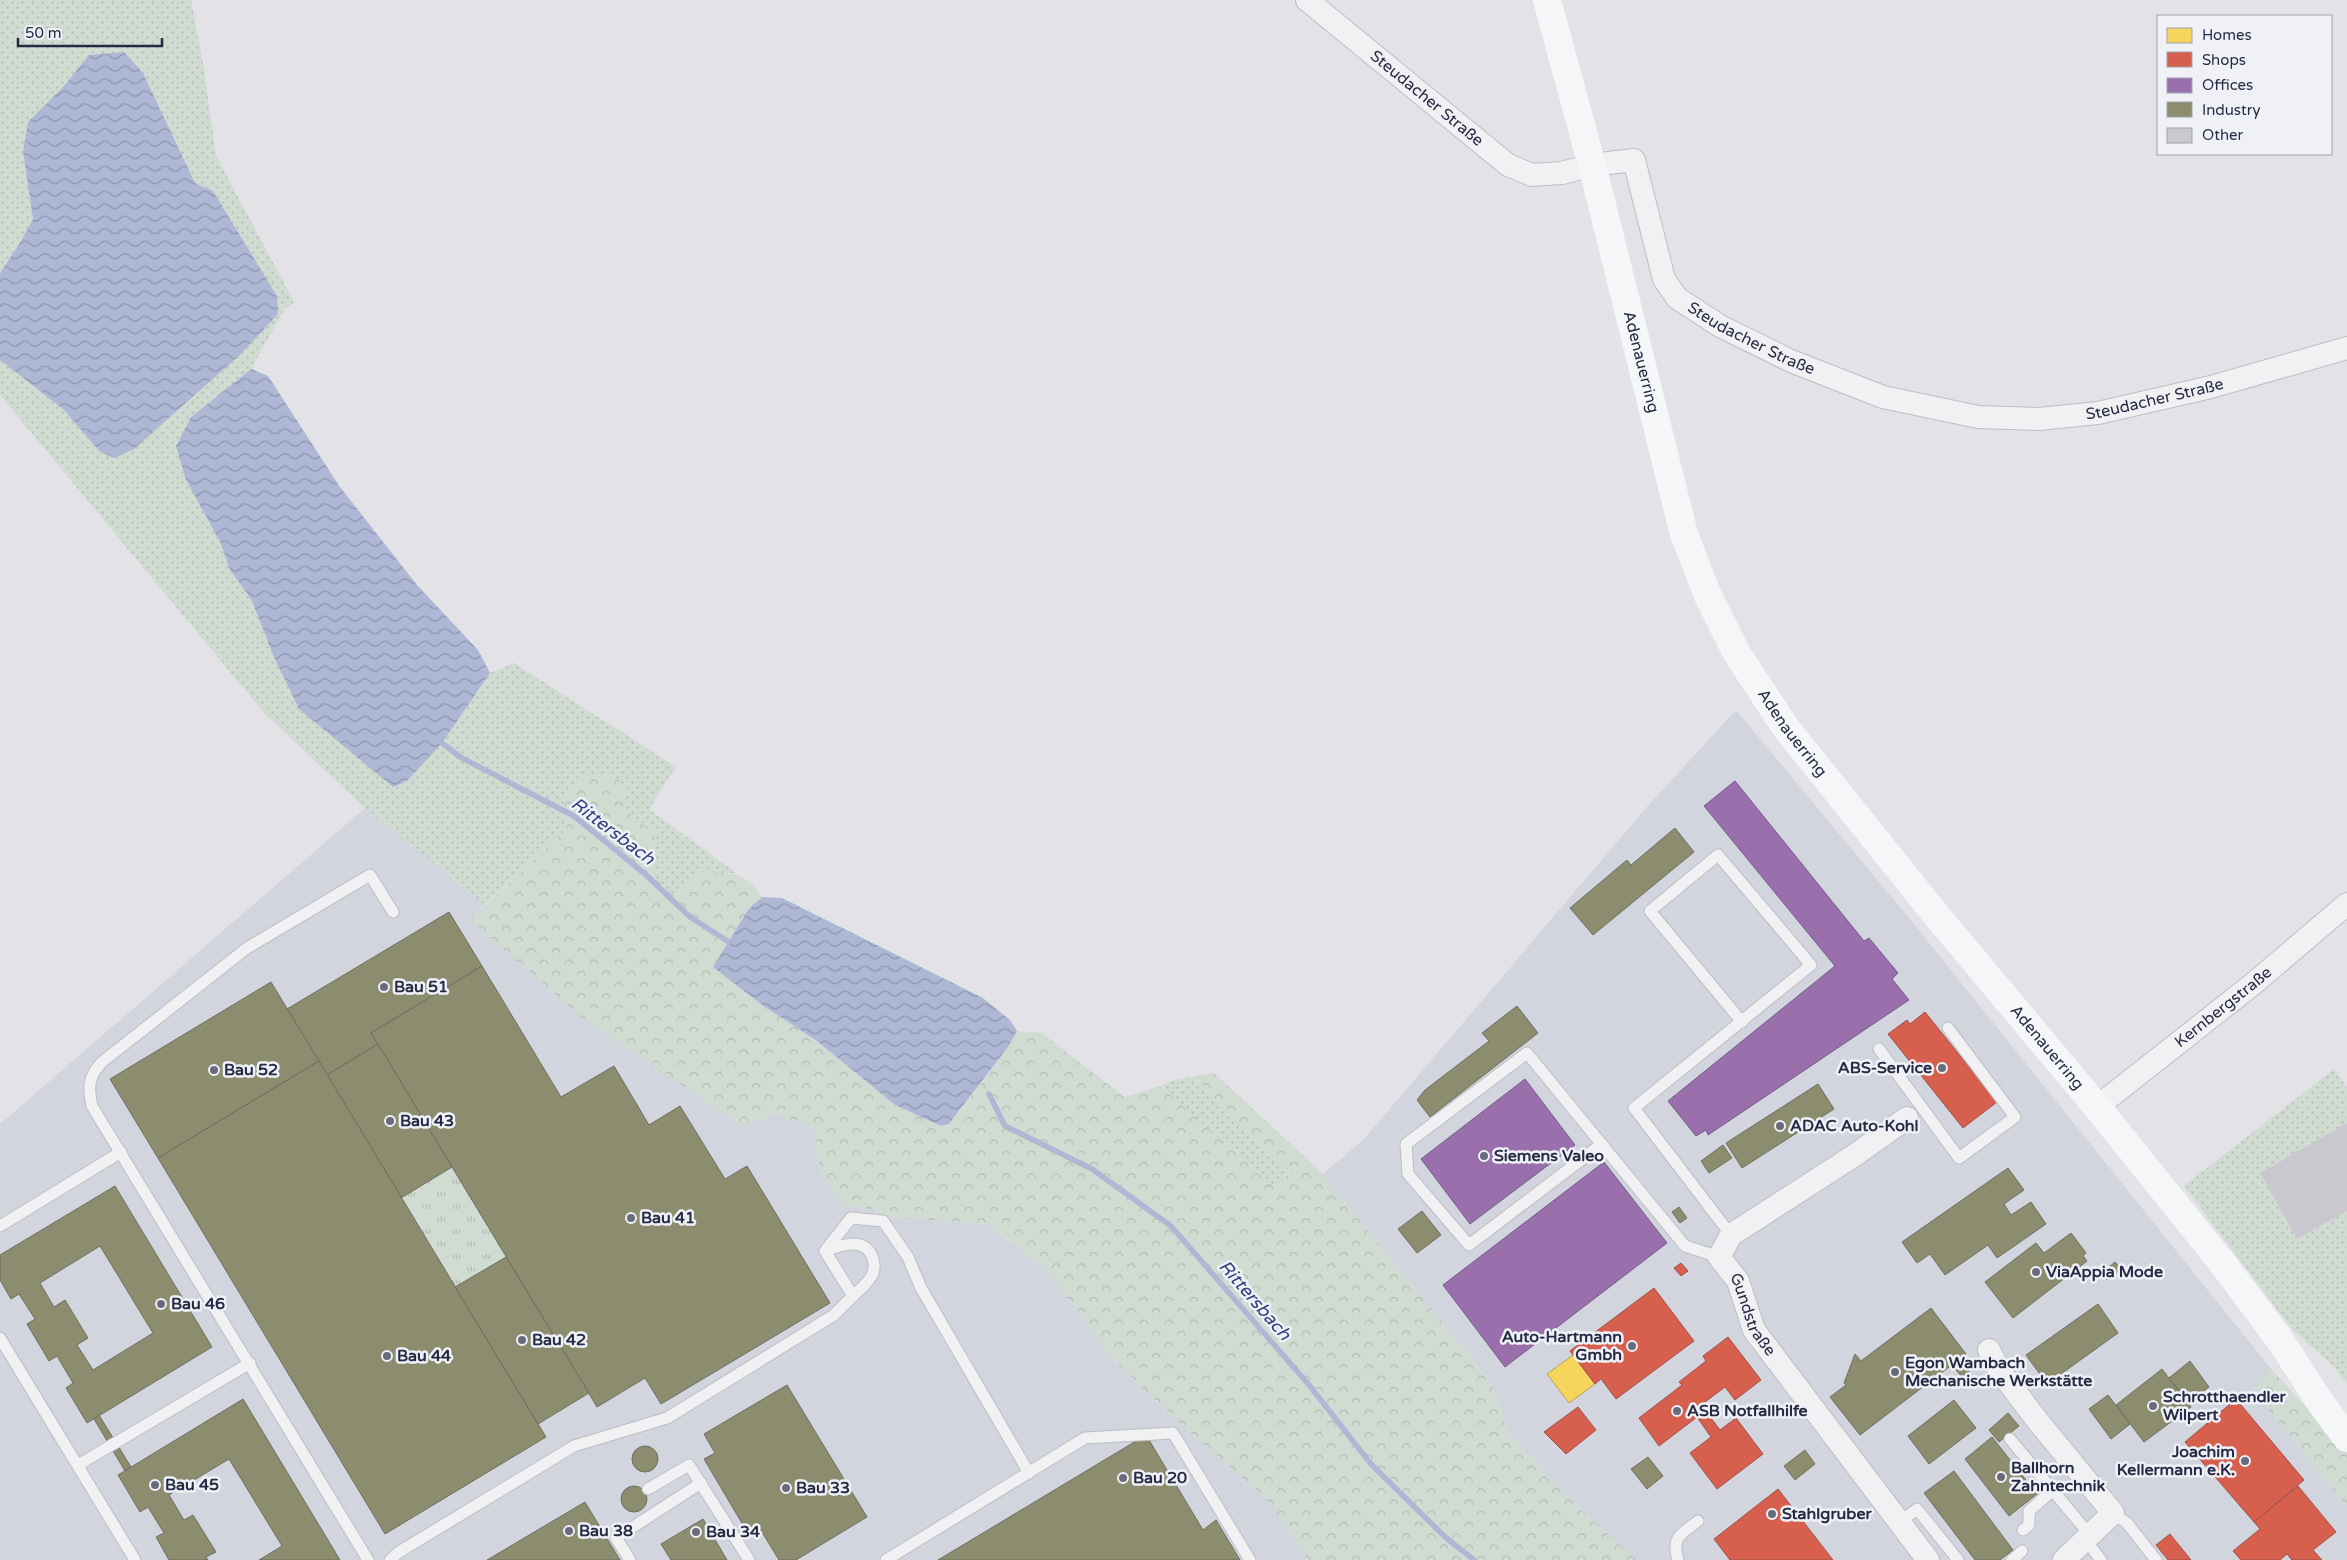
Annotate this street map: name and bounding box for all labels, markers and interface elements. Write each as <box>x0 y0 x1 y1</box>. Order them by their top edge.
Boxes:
scale bar <box>18 15 161 47</box>
legend <box>2157 15 2332 155</box>
text: 50 m <box>25 24 62 42</box>
text: Homes <box>2202 26 2252 44</box>
street label: Steudacher Straße <box>1366 46 1488 151</box>
text: Shops <box>2202 51 2246 69</box>
text: Offices <box>2202 76 2253 94</box>
text: Industry <box>2202 101 2261 119</box>
text: Other <box>2202 126 2244 144</box>
street label: Steudacher Straße <box>1684 298 1818 379</box>
street label: Adenauerring <box>1619 309 1663 415</box>
street label: Steudacher Straße <box>2085 374 2226 424</box>
street label: Adenauerring <box>1753 685 1831 781</box>
water label: Rittersbach <box>567 793 660 870</box>
street label: Kernbergstraße <box>2171 962 2276 1052</box>
place label: Bau 51 <box>394 977 448 997</box>
marker: Bau 51 <box>378 981 390 993</box>
street label: Adenauerring <box>2006 1001 2088 1094</box>
place label: ABS-Service <box>1838 1058 1932 1078</box>
place label: Bau 52 <box>224 1060 278 1080</box>
marker: ABS-Service <box>1936 1062 1948 1074</box>
marker: Bau 52 <box>208 1064 220 1076</box>
place label: Bau 43 <box>400 1111 454 1131</box>
marker: Bau 43 <box>384 1115 396 1127</box>
place label: ADAC Auto-Kohl <box>1790 1116 1919 1136</box>
marker: ADAC Auto-Kohl <box>1774 1120 1786 1132</box>
place label: Siemens Valeo <box>1494 1146 1604 1166</box>
marker: Siemens Valeo <box>1478 1150 1490 1162</box>
place label: Bau 41 <box>641 1208 695 1228</box>
marker: Bau 41 <box>625 1212 637 1224</box>
water label: Rittersbach <box>1214 1256 1296 1345</box>
place label: ViaAppia Mode <box>2046 1262 2163 1282</box>
marker: ViaAppia Mode <box>2030 1266 2042 1278</box>
street label: Gundstraße <box>1725 1269 1780 1360</box>
place label: Bau 46 <box>171 1294 225 1314</box>
marker: Bau 46 <box>155 1298 167 1310</box>
place label: Auto-Hartmann Gmbh <box>1502 1327 1622 1365</box>
place label: Bau 42 <box>532 1330 586 1350</box>
marker: Bau 42 <box>516 1334 528 1346</box>
marker: Auto-Hartmann Gmbh <box>1626 1340 1638 1352</box>
place label: Bau 44 <box>397 1346 451 1366</box>
marker: Bau 44 <box>381 1350 393 1362</box>
place label: Egon Wambach Mechanische Werkstätte <box>1905 1353 2092 1391</box>
marker: Egon Wambach Mechanische Werkstätte <box>1889 1366 1901 1378</box>
place label: Schrotthaendler Wilpert <box>2163 1387 2287 1425</box>
marker: Schrotthaendler Wilpert <box>2147 1400 2159 1412</box>
place label: ASB Notfallhilfe <box>1687 1401 1808 1421</box>
marker: ASB Notfallhilfe <box>1671 1405 1683 1417</box>
place label: Joachim Kellermann e.K. <box>2117 1442 2235 1480</box>
marker: Joachim Kellermann e.K. <box>2239 1455 2251 1467</box>
place label: Ballhorn Zahntechnik <box>2011 1458 2106 1496</box>
place label: Bau 20 <box>1133 1468 1187 1488</box>
marker: Ballhorn Zahntechnik <box>1995 1471 2007 1483</box>
marker: Bau 20 <box>1117 1472 1129 1484</box>
place label: Bau 45 <box>165 1475 219 1495</box>
place label: Bau 33 <box>796 1478 850 1498</box>
marker: Bau 45 <box>149 1479 161 1491</box>
marker: Bau 33 <box>780 1482 792 1494</box>
place label: Stahlgruber <box>1782 1504 1872 1524</box>
marker: Stahlgruber <box>1766 1508 1778 1520</box>
place label: Bau 38 <box>579 1521 633 1541</box>
place label: Bau 34 <box>706 1522 760 1542</box>
marker: Bau 38 <box>563 1525 575 1537</box>
marker: Bau 34 <box>690 1526 702 1538</box>

